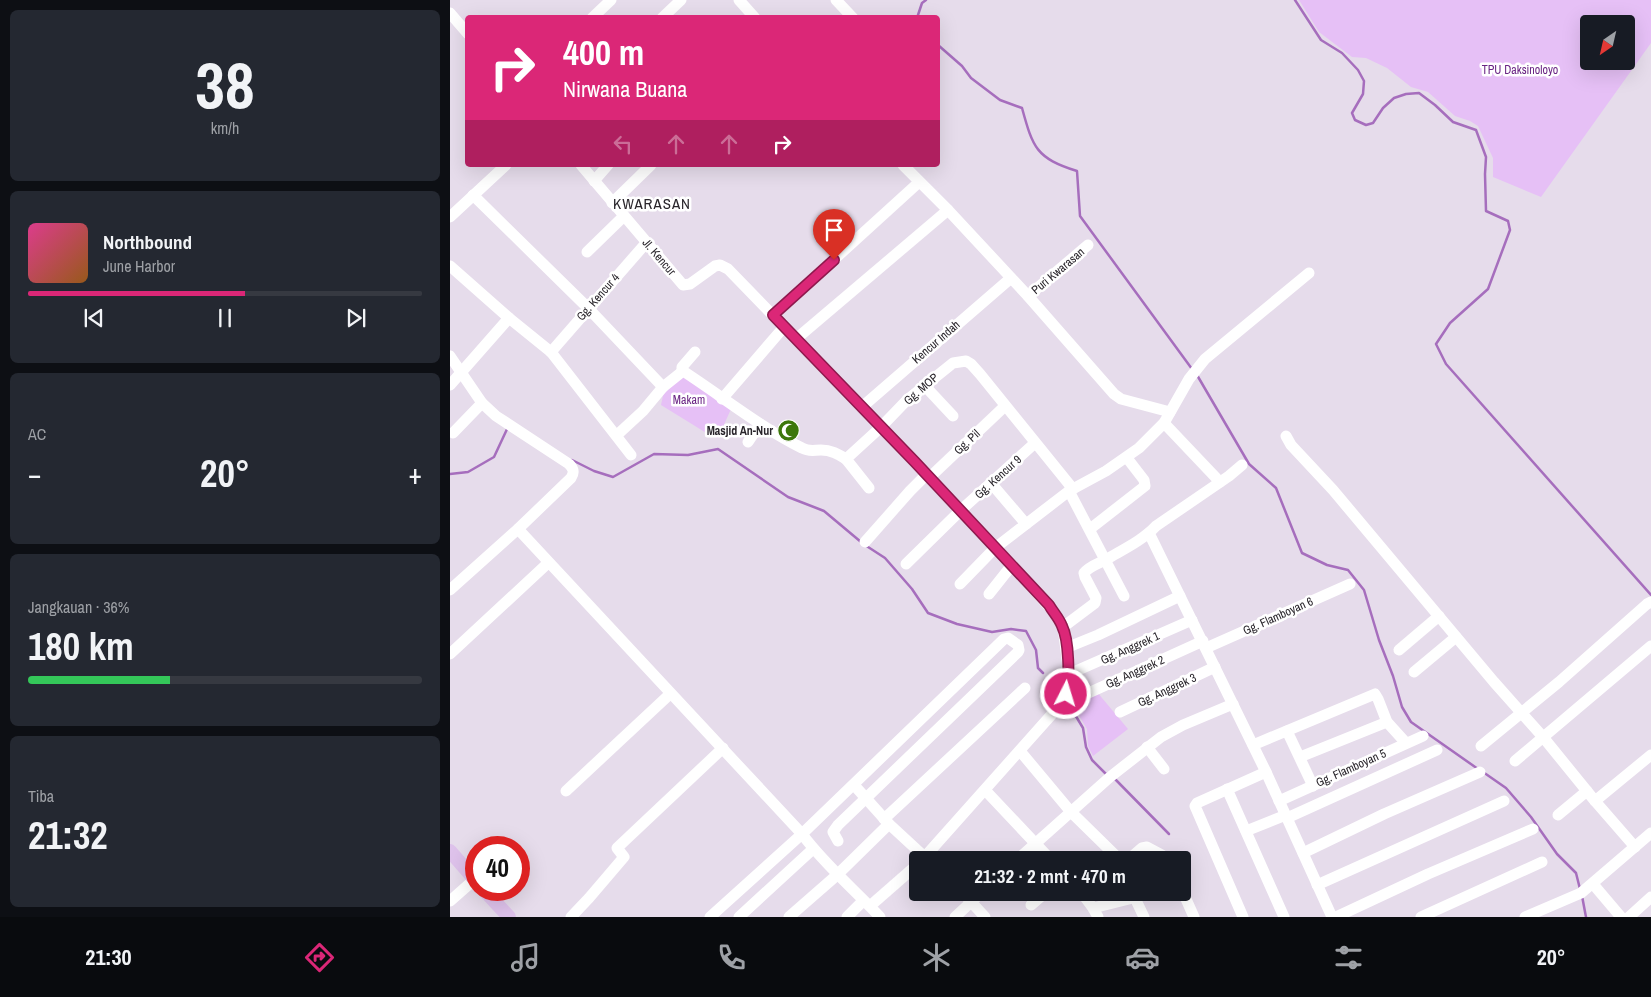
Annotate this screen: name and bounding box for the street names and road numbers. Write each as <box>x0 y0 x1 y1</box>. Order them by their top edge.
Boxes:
street label: Jl. Kencur <box>639 235 680 279</box>
street label: Puri Kwarasan <box>1028 244 1088 298</box>
street label: Gg. Kencur 4 <box>573 269 623 324</box>
street label: Kencur Indah <box>909 317 963 367</box>
street label: Gg. MOP <box>900 369 942 408</box>
street label: Gg. Pil <box>951 426 983 458</box>
street label: Gg. Kencur 9 <box>971 452 1025 502</box>
street label: Gg. Flamboyan 6 <box>1240 593 1316 639</box>
street label: Gg. Anggrek 1 <box>1098 628 1162 668</box>
street label: Gg. Anggrek 2 <box>1103 652 1167 692</box>
street label: Gg. Anggrek 3 <box>1135 669 1199 711</box>
street label: Gg. Flamboyan 5 <box>1313 745 1389 791</box>

